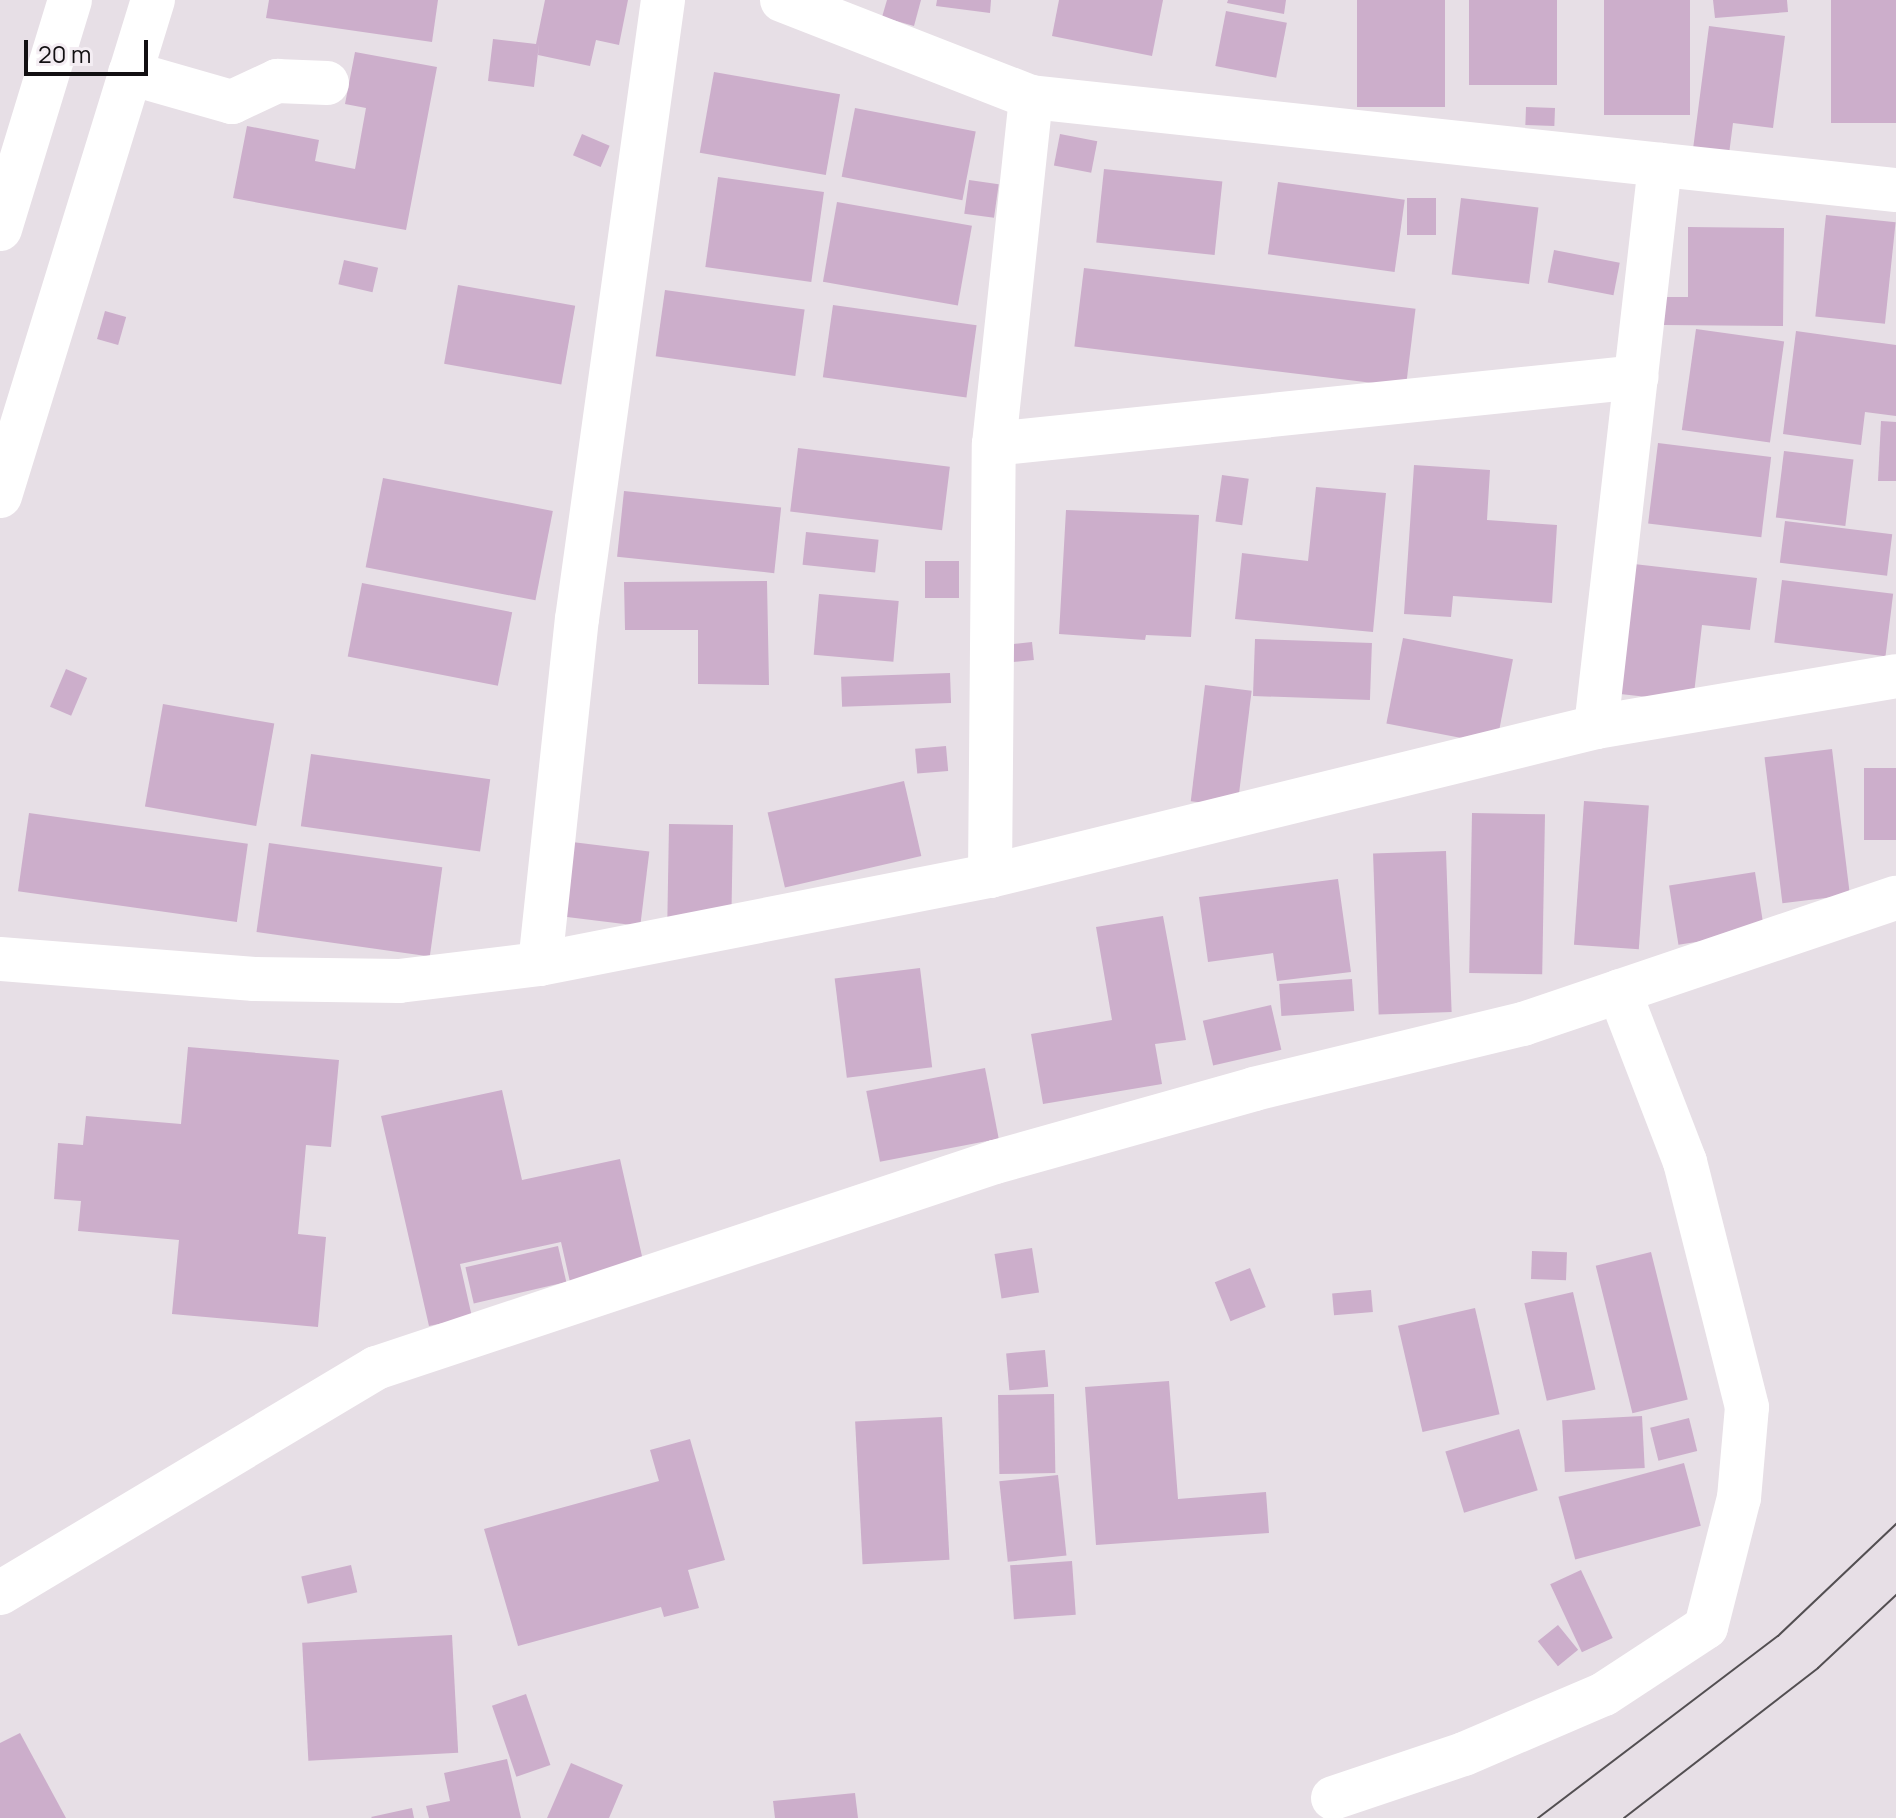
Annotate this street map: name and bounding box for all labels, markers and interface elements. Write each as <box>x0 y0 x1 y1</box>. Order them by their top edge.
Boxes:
scale bar <box>28 24 152 74</box>
text: 20 m <box>38 37 91 70</box>

